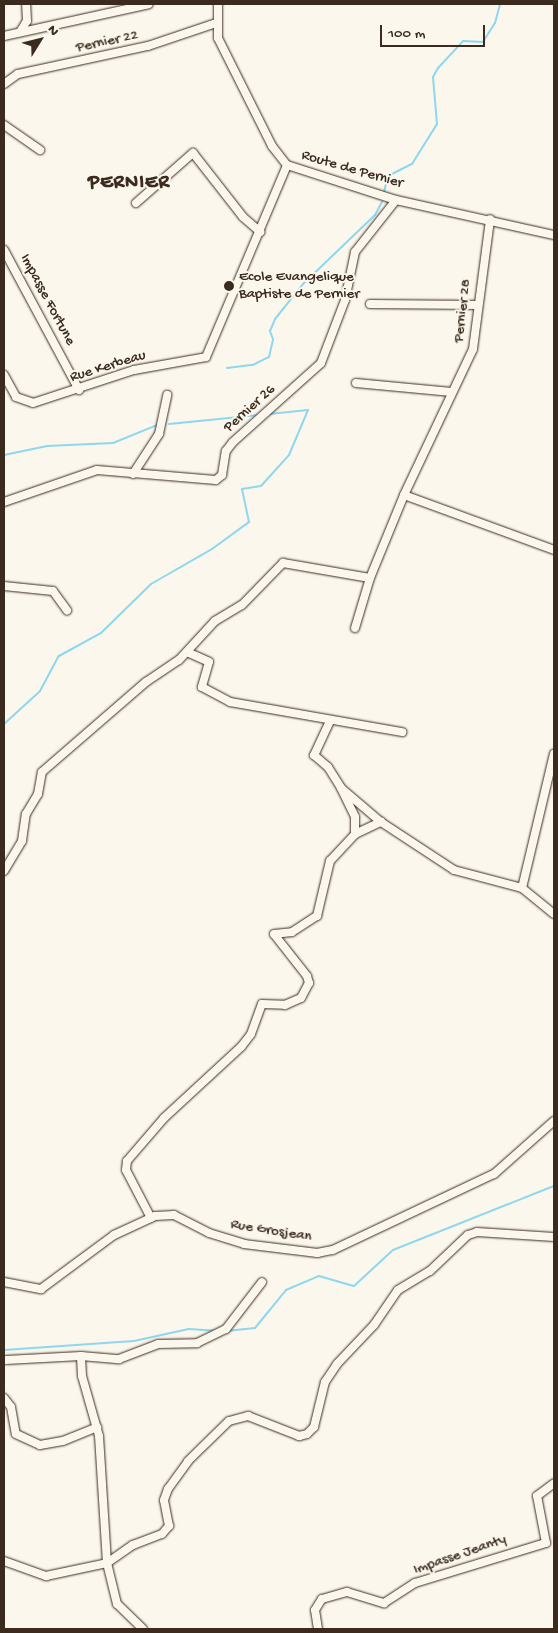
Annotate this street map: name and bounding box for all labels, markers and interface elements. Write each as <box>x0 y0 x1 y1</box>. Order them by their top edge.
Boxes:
north arrow <box>15 15 65 65</box>
scale bar <box>383 15 488 47</box>
text: N <box>43 22 62 40</box>
text: 100 m <box>388 25 425 43</box>
street label: Pernier 22 <box>74 27 140 57</box>
street label: Route de Pernier <box>299 147 405 193</box>
district label: PERNIER <box>87 171 171 195</box>
street label: Impasse Fortune <box>15 251 79 349</box>
place label: Ecole Evangelique Baptiste de Pernier <box>239 268 360 303</box>
street label: Pernier 28 <box>450 278 476 344</box>
marker: Ecole Evangelique Baptiste de Pernier <box>223 280 235 292</box>
street label: Rue Kerbeau <box>68 347 148 387</box>
street label: Pernier 26 <box>220 381 280 437</box>
street label: Rue Grosjean <box>229 1216 313 1246</box>
street label: Impasse Jeanty <box>411 1531 509 1579</box>

